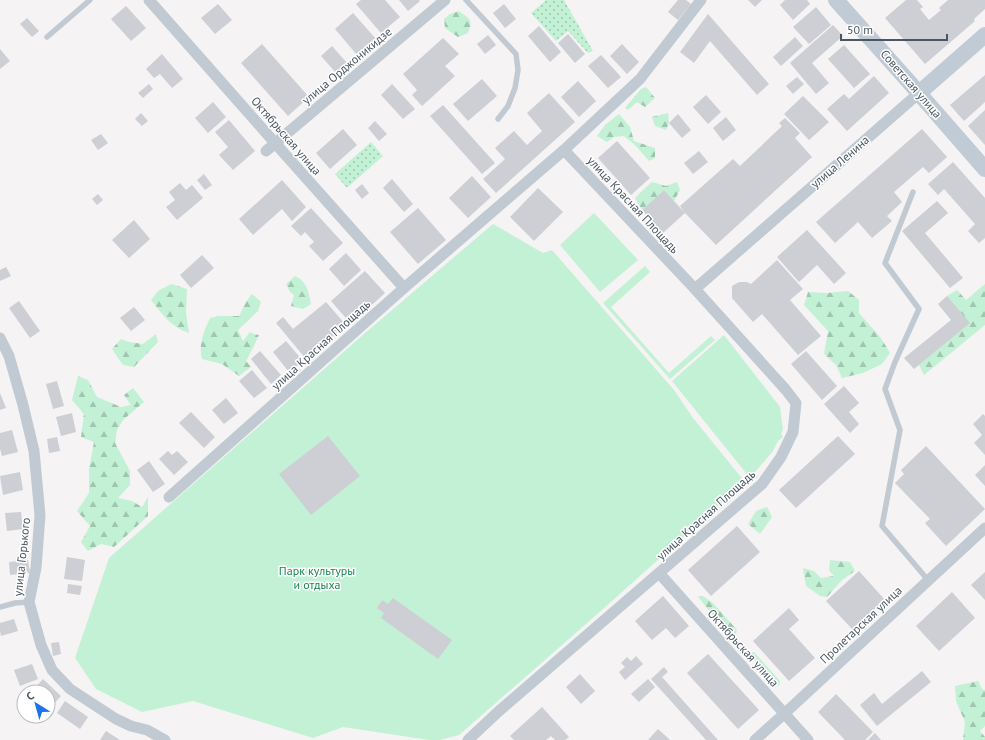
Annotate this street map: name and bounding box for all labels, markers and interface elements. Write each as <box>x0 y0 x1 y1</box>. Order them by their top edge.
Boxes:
scale bar <box>841 16 947 42</box>
text: 50 m <box>847 22 873 37</box>
street label: улица Орджоникидзе <box>299 24 395 107</box>
street label: Советская улица <box>877 46 945 121</box>
street label: Октябрьская улица <box>248 93 325 178</box>
street label: улица Ленина <box>807 132 872 191</box>
street label: улица Красная Площадь <box>584 153 683 257</box>
street label: улица Красная Площадь <box>268 296 373 393</box>
street label: улица Красная Площадь <box>653 466 758 563</box>
street label: улица Горького <box>10 517 33 597</box>
park label: Парк культуры и отдыха <box>279 563 355 592</box>
street label: Пролетарская улица <box>817 583 905 666</box>
street label: Октябрьская улица <box>705 606 782 690</box>
north arrow <box>16 684 56 724</box>
text: С <box>23 689 37 703</box>

